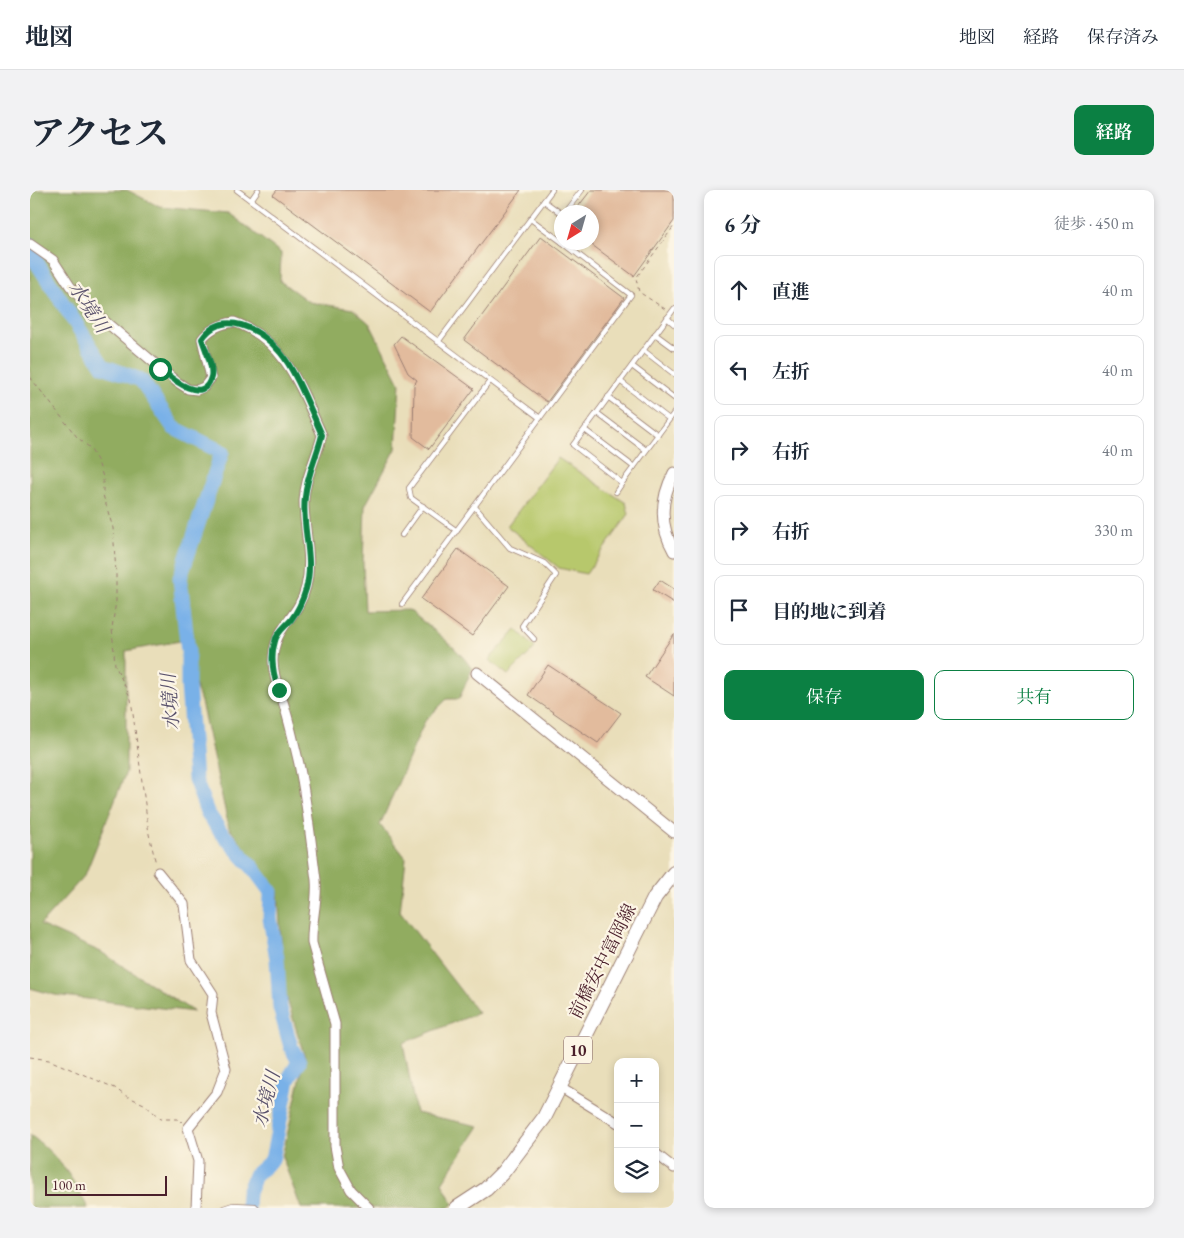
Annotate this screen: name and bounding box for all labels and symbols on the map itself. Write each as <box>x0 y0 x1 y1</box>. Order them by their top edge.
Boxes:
north arrow <box>554 205 599 250</box>
water label: 水境川 <box>63 276 116 339</box>
route start <box>149 358 172 381</box>
water label: 水境川 <box>155 671 184 731</box>
route end <box>268 679 291 702</box>
street label: 前橋安中富岡線 <box>563 900 641 1022</box>
road number: 10 <box>564 1036 592 1064</box>
water label: 水境川 <box>247 1066 286 1130</box>
scale bar <box>45 1173 168 1196</box>

